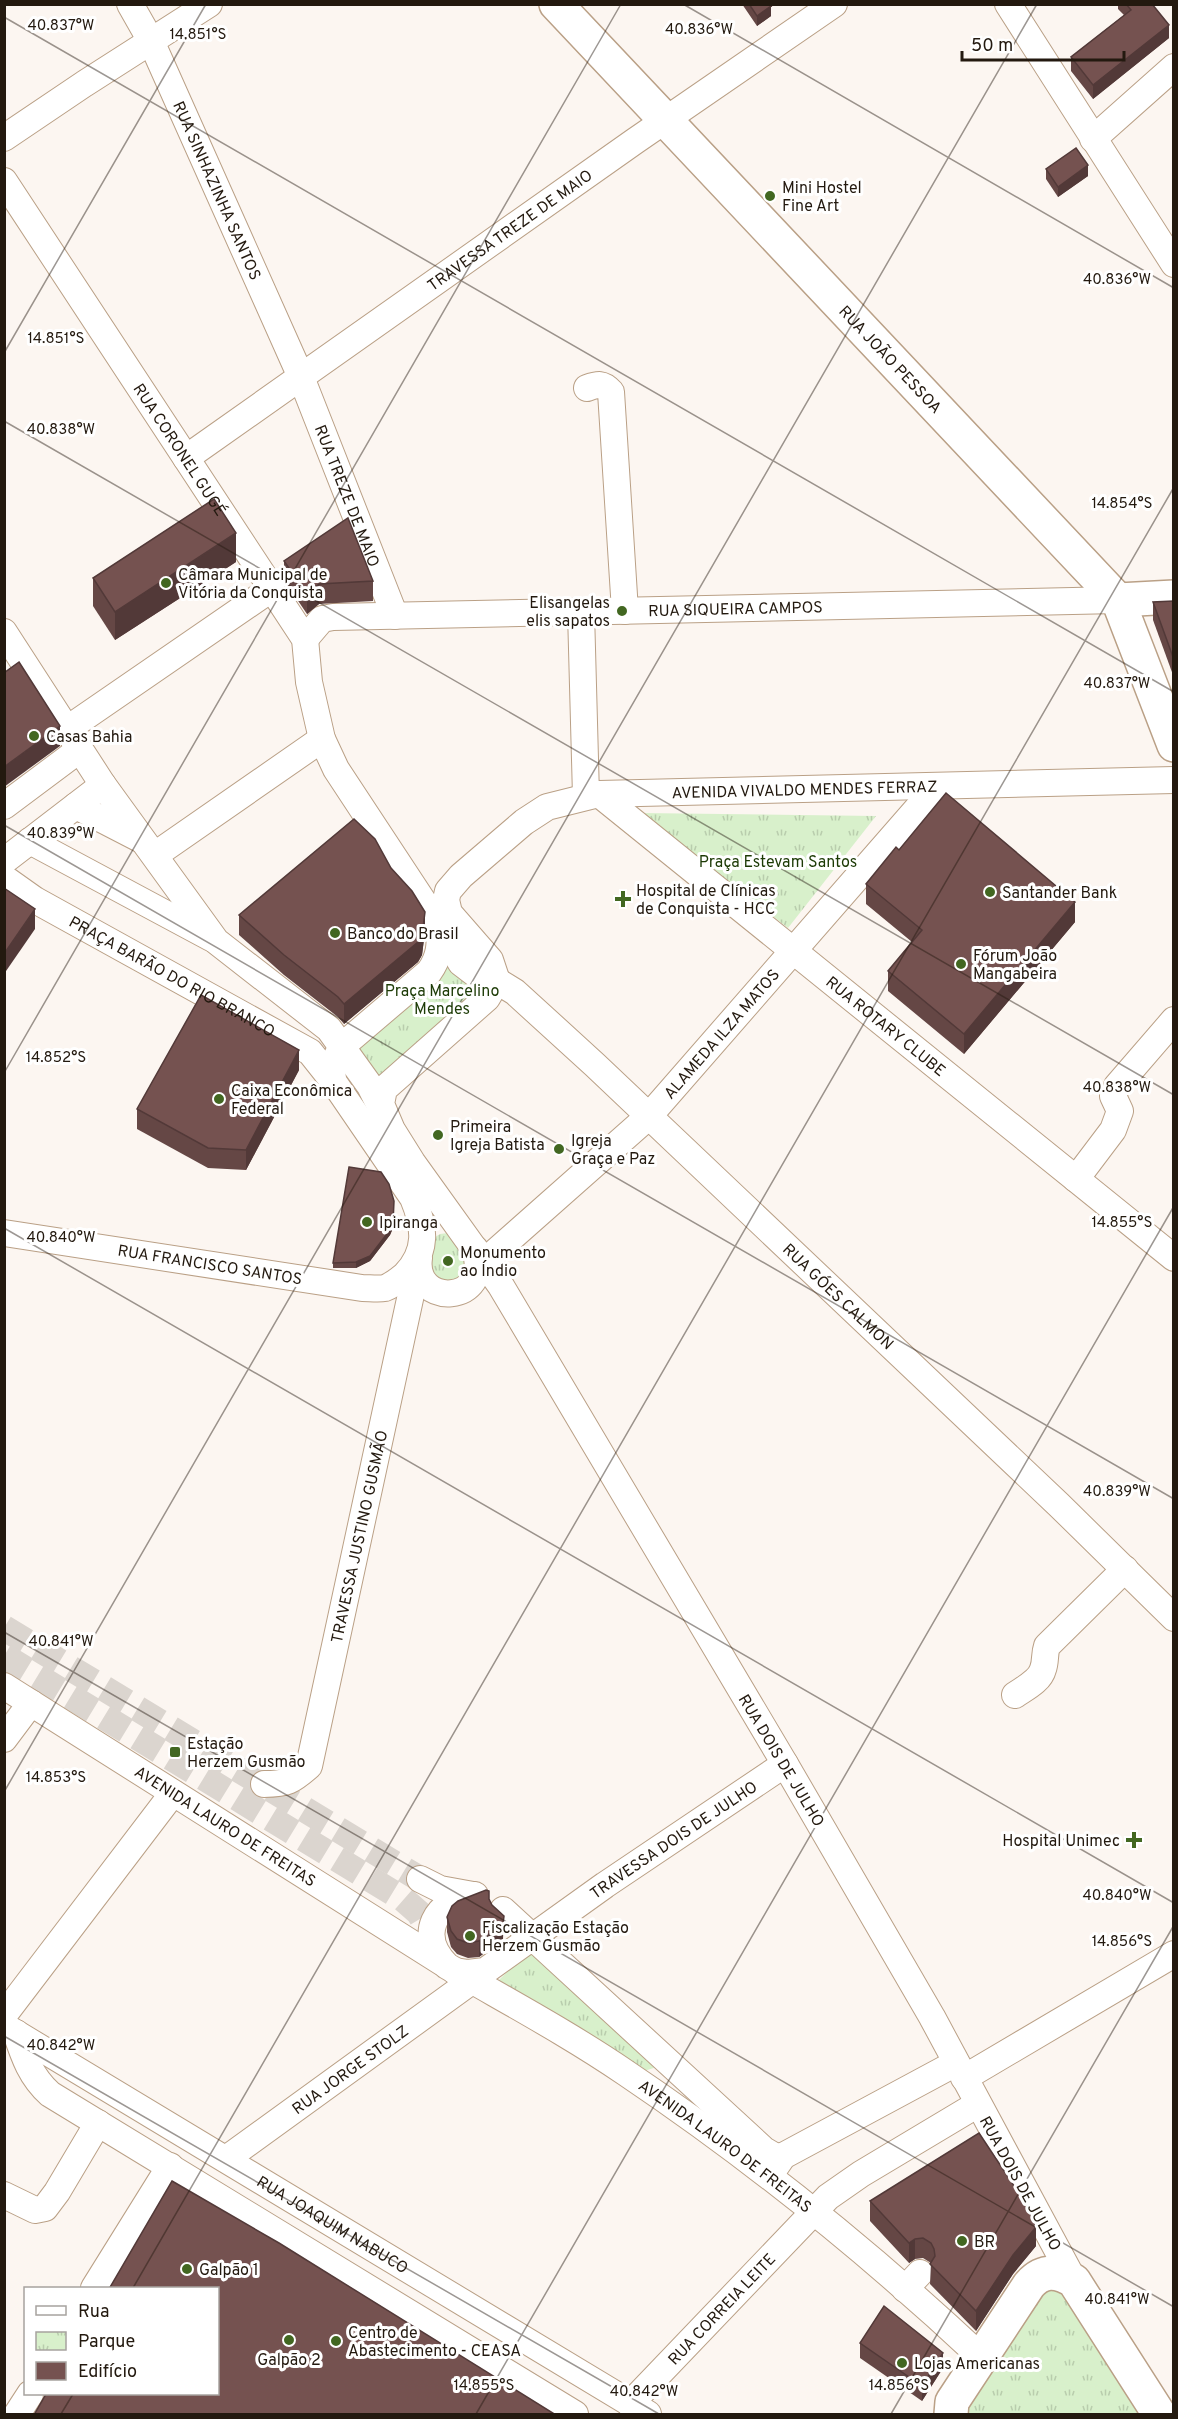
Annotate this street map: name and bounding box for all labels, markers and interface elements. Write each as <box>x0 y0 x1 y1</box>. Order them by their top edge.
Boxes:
text: 40.837°W <box>28 17 94 36</box>
text: 40.836°W <box>665 21 733 40</box>
scale bar <box>962 24 1124 62</box>
text: 14.851°S <box>169 26 227 45</box>
text: 50 m <box>971 35 1013 58</box>
street label: RUA SINHAZINHA SANTOS <box>167 99 264 284</box>
street label: TRAVESSA TREZE DE MAIO <box>424 166 597 296</box>
place label: Mini Hostel Fine Art <box>782 179 862 217</box>
marker: Mini Hostel Fine Art <box>763 189 777 203</box>
text: 40.836°W <box>1083 271 1151 290</box>
street label: RUA JOÃO PESSOA <box>834 302 945 419</box>
text: 14.851°S <box>27 330 85 349</box>
street label: RUA CORONEL GUGÉ <box>128 380 231 520</box>
text: 40.838°W <box>27 421 95 440</box>
street label: RUA TREZE DE MAIO <box>309 422 383 570</box>
text: 14.854°S <box>1091 495 1153 514</box>
place label: Câmara Municipal de Vitória da Conquista <box>178 566 327 604</box>
marker: Câmara Municipal de Vitória da Conquista <box>159 576 173 590</box>
place label: Elisangelas elis sapatos <box>526 594 610 632</box>
street label: RUA SIQUEIRA CAMPOS <box>648 598 823 622</box>
marker: Elisangelas elis sapatos <box>615 604 629 618</box>
text: 40.837°W <box>1084 675 1150 694</box>
place label: Casas Bahia <box>46 728 132 748</box>
marker: Casas Bahia <box>27 729 41 743</box>
street label: AVENIDA VIVALDO MENDES FERRAZ <box>671 778 938 804</box>
text: 40.839°W <box>27 825 95 844</box>
park label: Praça Estevam Santos <box>699 853 857 873</box>
place label: Hospital de Clínicas de Conquista - HCC <box>636 882 776 920</box>
place label: Santander Bank <box>1002 884 1117 904</box>
marker: Santander Bank <box>983 885 997 899</box>
marker: Hospital de Clínicas de Conquista - HCC <box>614 890 632 908</box>
street label: PRAÇA BARÃO DO RIO BRANCO <box>65 913 278 1043</box>
place label: Banco do Brasil <box>347 925 459 945</box>
marker: Banco do Brasil <box>328 926 342 940</box>
place label: Fórum João Mangabeira <box>973 947 1057 985</box>
marker: Fórum João Mangabeira <box>954 957 968 971</box>
street label: ALAMEDA ILZA MATOS <box>660 965 785 1104</box>
street label: RUA ROTARY CLUBE <box>821 973 949 1082</box>
park label: Praça Marcelino Mendes <box>385 982 499 1020</box>
text: 14.852°S <box>26 1049 86 1068</box>
text: 40.838°W <box>1083 1079 1151 1098</box>
place label: Caixa Econômica Federal <box>231 1082 352 1120</box>
marker: Caixa Econômica Federal <box>212 1092 226 1106</box>
place label: Primeira Igreja Batista <box>450 1118 545 1156</box>
marker: Primeira Igreja Batista <box>431 1128 445 1142</box>
place label: Igreja Graça e Paz <box>571 1132 655 1170</box>
marker: Igreja Graça e Paz <box>552 1142 566 1156</box>
place label: Ipiranga <box>379 1214 438 1234</box>
text: 14.855°S <box>1092 1214 1152 1233</box>
marker: Ipiranga <box>360 1215 374 1229</box>
text: 40.840°W <box>26 1229 96 1248</box>
street label: RUA GÓES CALMON <box>778 1240 897 1355</box>
street label: RUA FRANCISCO SANTOS <box>116 1242 303 1290</box>
place label: Monumento ao Índio <box>460 1244 546 1282</box>
marker: Monumento ao Índio <box>441 1254 455 1268</box>
street label: TRAVESSA JUSTINO GUSMÃO <box>328 1429 393 1645</box>
text: 40.839°W <box>1083 1483 1151 1502</box>
text: 40.841°W <box>28 1633 94 1652</box>
street label: RUA DOIS DE JULHO <box>733 1691 828 1831</box>
place label: Estação Herzem Gusmão <box>187 1735 306 1773</box>
marker: Estação Herzem Gusmão <box>168 1745 182 1759</box>
street label: AVENIDA LAURO DE FREITAS <box>130 1763 319 1892</box>
text: 14.853°S <box>26 1769 86 1788</box>
street label: TRAVESSA DOIS DE JULHO <box>587 1777 762 1904</box>
marker: Hospital Unimec <box>1125 1831 1143 1849</box>
place label: Hospital Unimec <box>1002 1832 1120 1852</box>
text: 40.840°W <box>1082 1887 1152 1906</box>
place label: Fiscalização Estação Herzem Gusmão <box>482 1919 629 1957</box>
marker: Fiscalização Estação Herzem Gusmão <box>463 1929 477 1943</box>
text: 14.856°S <box>1092 1933 1152 1952</box>
street label: RUA JORGE STOLZ <box>289 2022 413 2120</box>
text: 40.842°W <box>27 2037 95 2056</box>
street label: AVENIDA LAURO DE FREITAS <box>634 2076 815 2218</box>
street label: RUA DOIS DE JULHO <box>974 2113 1065 2255</box>
street label: RUA JOAQUIM NABUCO <box>253 2173 411 2279</box>
place label: BR <box>974 2233 995 2253</box>
marker: BR <box>955 2234 969 2248</box>
street label: RUA CORREIA LEITE <box>665 2250 781 2370</box>
place label: Galpão 1 <box>199 2261 259 2281</box>
marker: Galpão 1 <box>180 2262 194 2276</box>
legend <box>24 2287 219 2395</box>
text: 40.841°W <box>1084 2291 1150 2310</box>
text: Rua <box>78 2301 109 2324</box>
place label: Centro de Abastecimento - CEASA <box>348 2324 521 2362</box>
text: Parque <box>78 2331 135 2354</box>
marker: Galpão 2 <box>282 2333 296 2347</box>
marker: Centro de Abastecimento - CEASA <box>329 2334 343 2348</box>
place label: Galpão 2 <box>257 2351 321 2371</box>
place label: Lojas Americanas <box>914 2355 1040 2375</box>
marker: Lojas Americanas <box>895 2356 909 2370</box>
text: Edifício <box>78 2361 137 2384</box>
text: 14.855°S <box>454 2377 514 2396</box>
text: 14.856°S <box>869 2377 929 2396</box>
text: 40.842°W <box>610 2383 678 2402</box>

